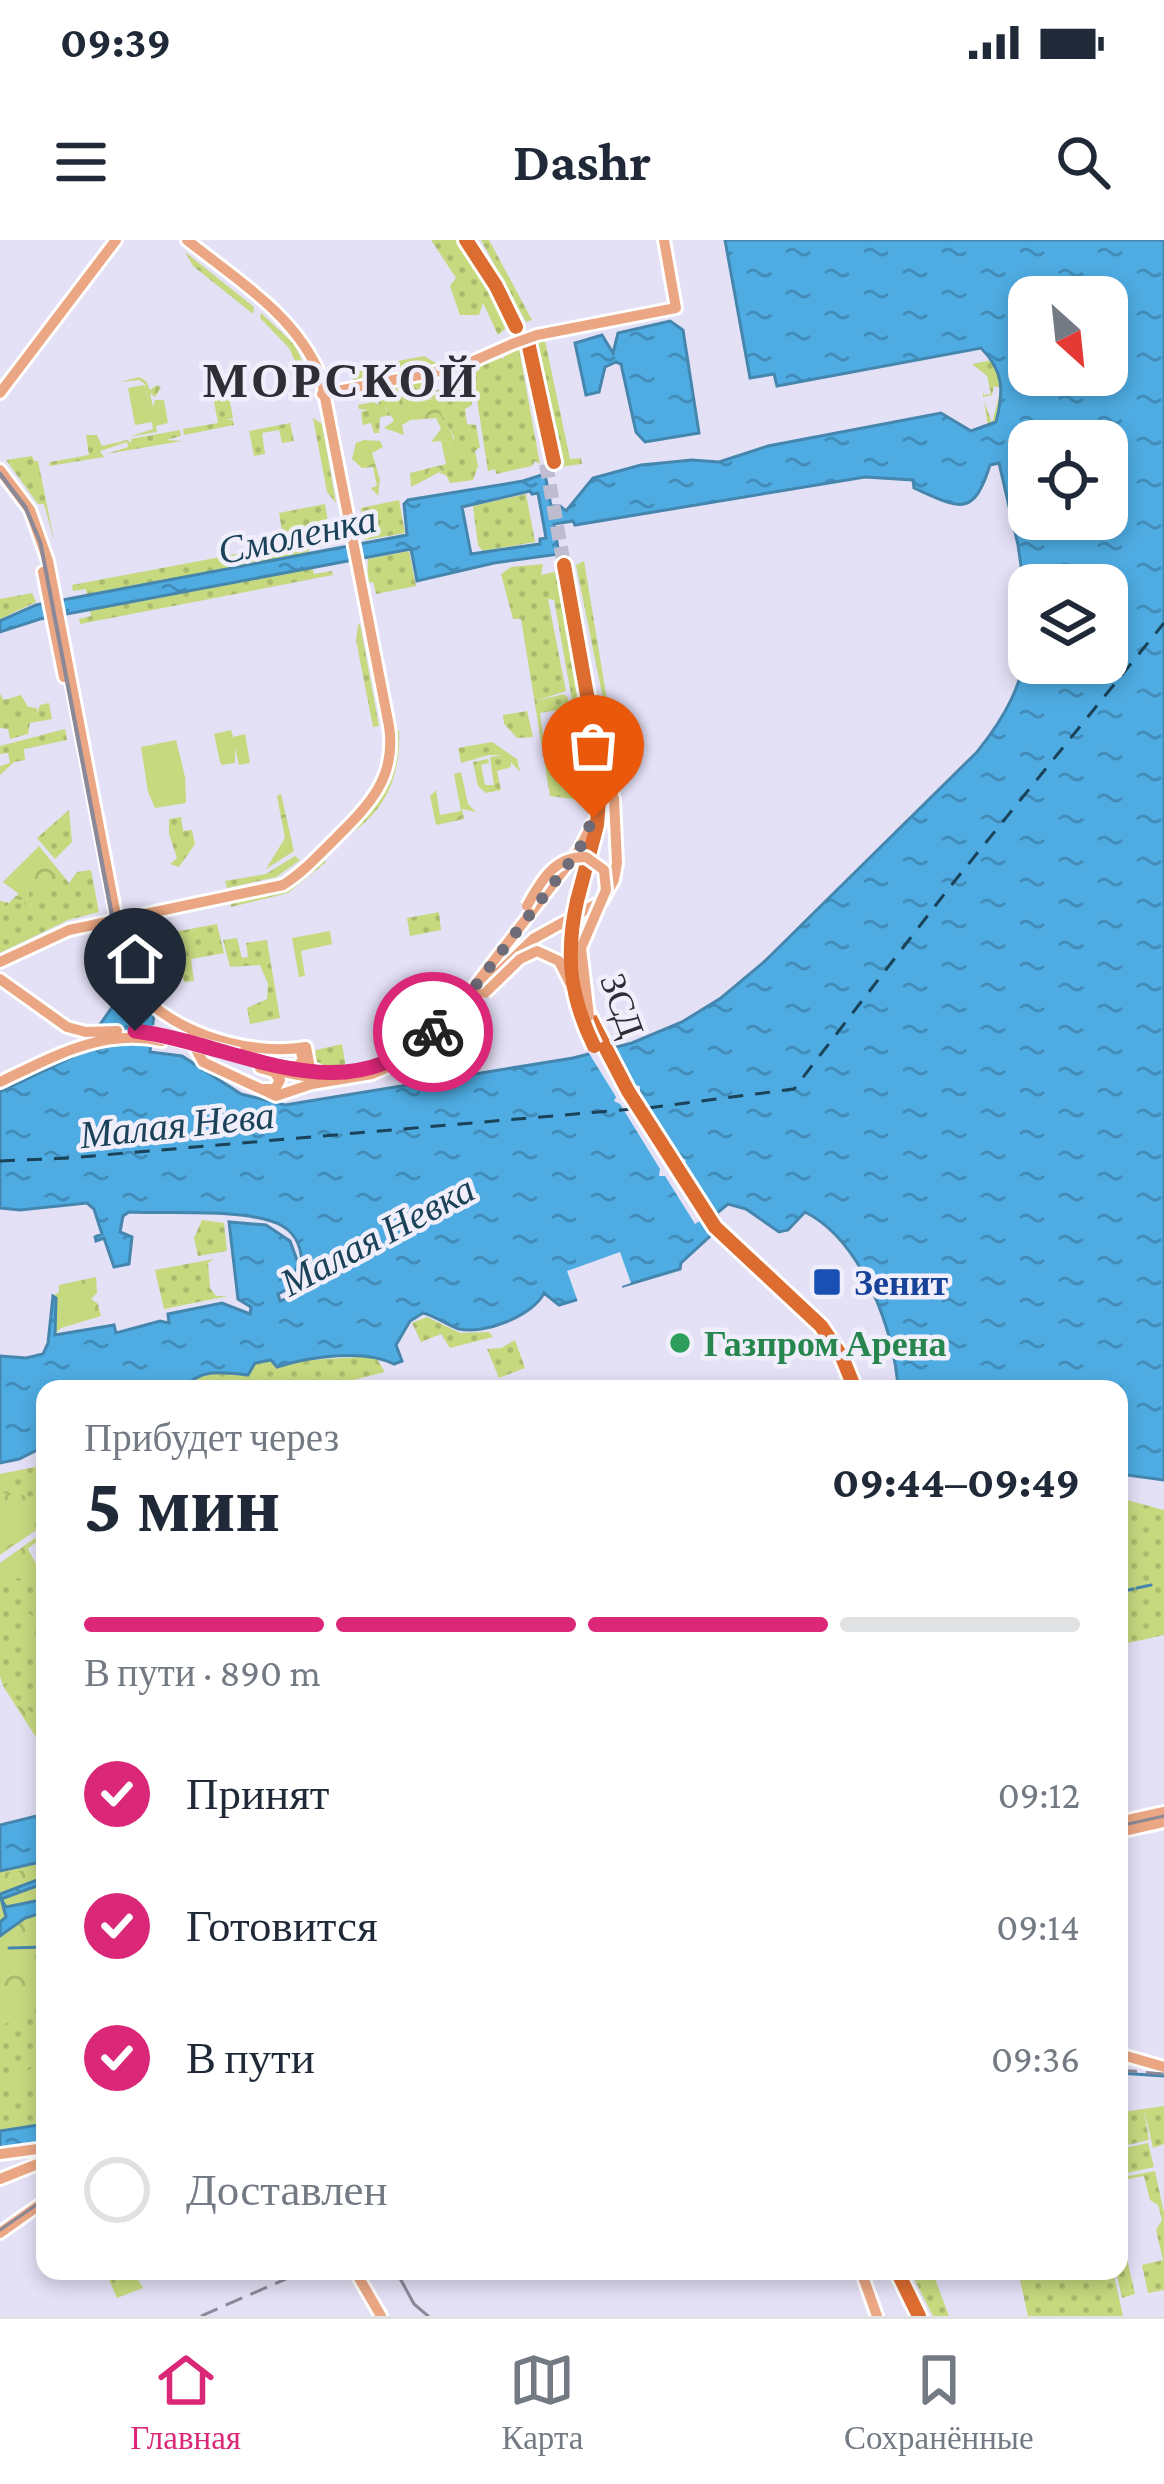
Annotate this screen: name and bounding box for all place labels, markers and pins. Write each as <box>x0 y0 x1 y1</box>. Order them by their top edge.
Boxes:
pin <box>542 695 644 818</box>
pin <box>84 908 186 1031</box>
place label: Зенит <box>854 1263 948 1303</box>
marker: Зенит <box>811 1266 843 1298</box>
place label: Газпром Арена <box>704 1324 946 1364</box>
marker: Газпром Арена <box>667 1330 693 1356</box>

